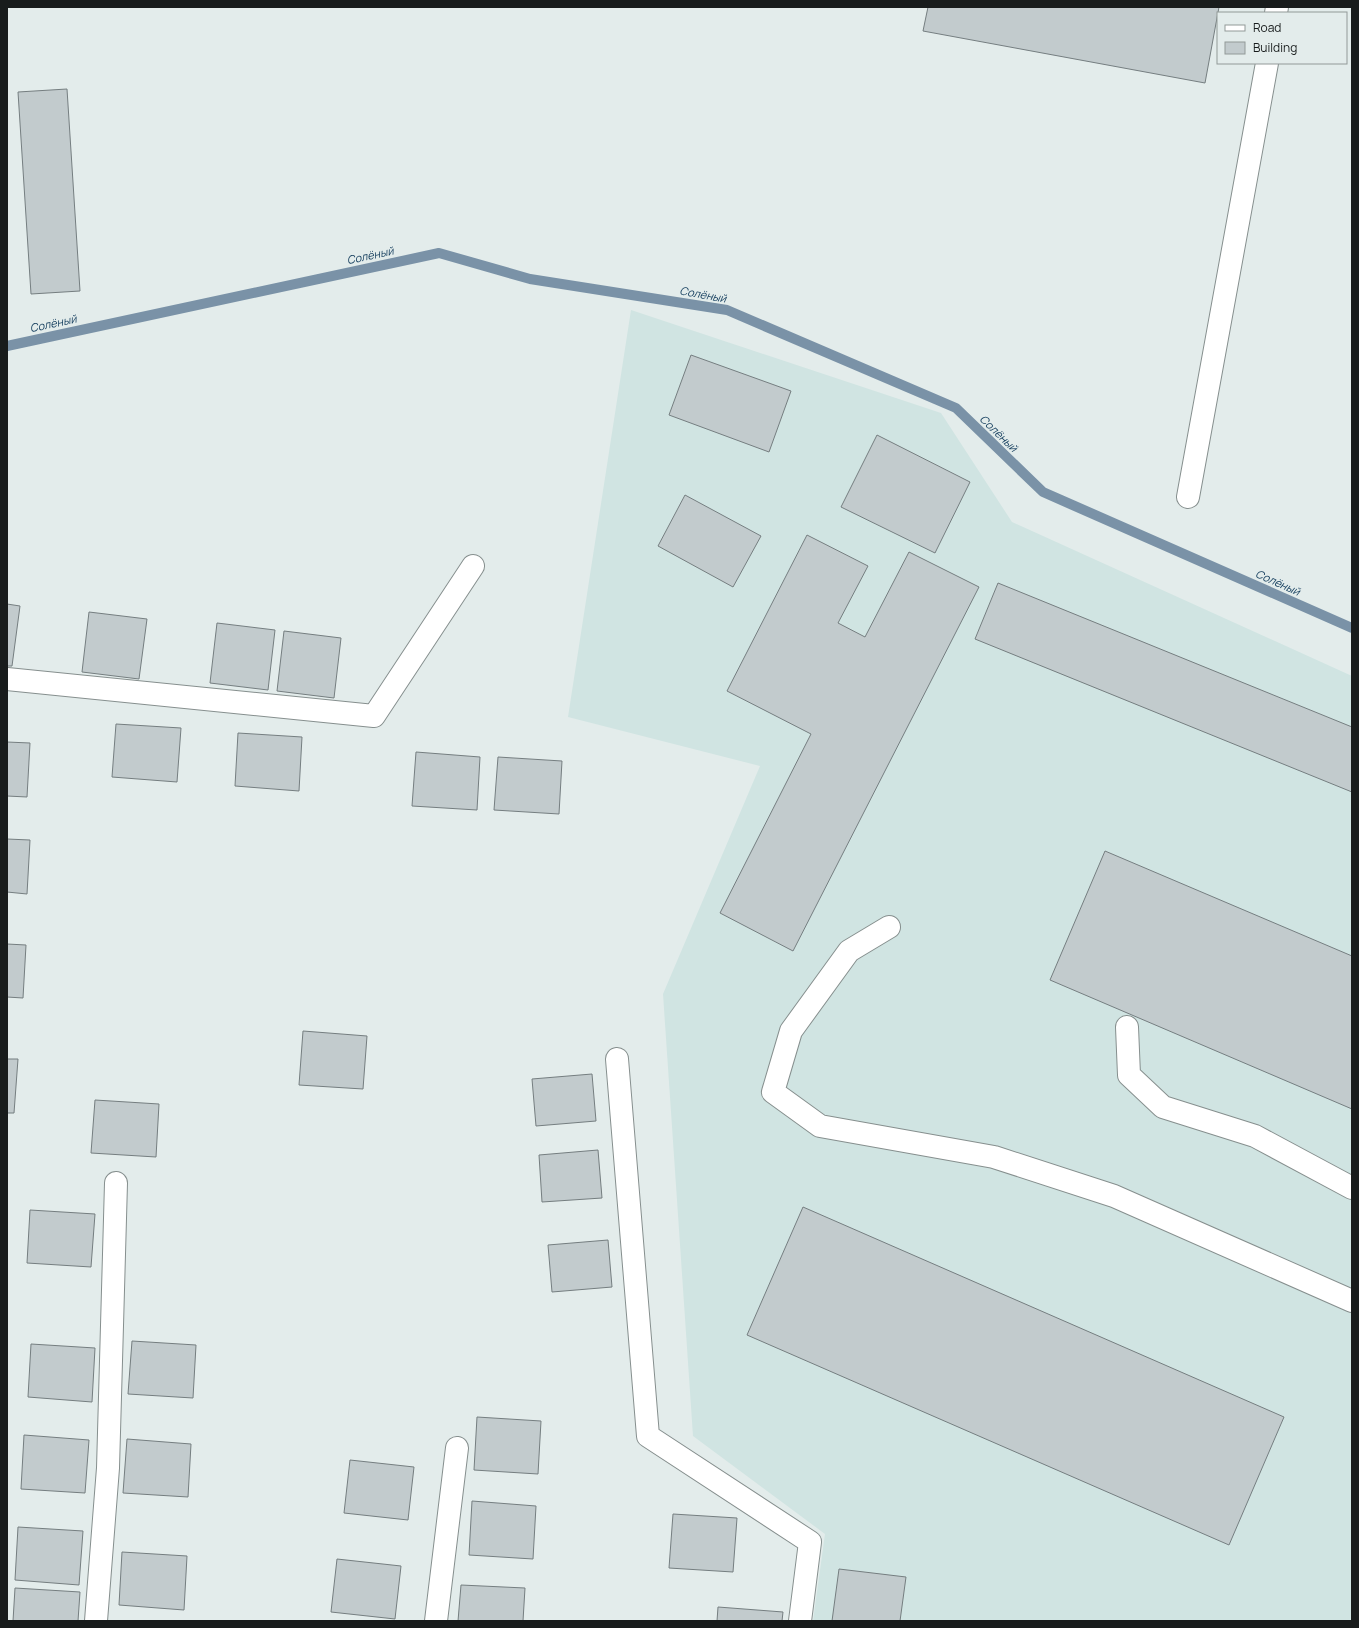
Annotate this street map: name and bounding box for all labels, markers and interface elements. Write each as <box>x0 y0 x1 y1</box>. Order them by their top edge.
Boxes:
legend <box>1217 12 1347 64</box>
text: Road <box>1253 19 1281 36</box>
text: Building <box>1253 39 1297 56</box>
water label: Солёный <box>345 243 395 267</box>
water label: Солёный <box>678 283 728 306</box>
water label: Солёный <box>28 311 78 335</box>
water label: Солёный <box>977 411 1022 455</box>
water label: Солёный <box>1253 566 1303 599</box>

